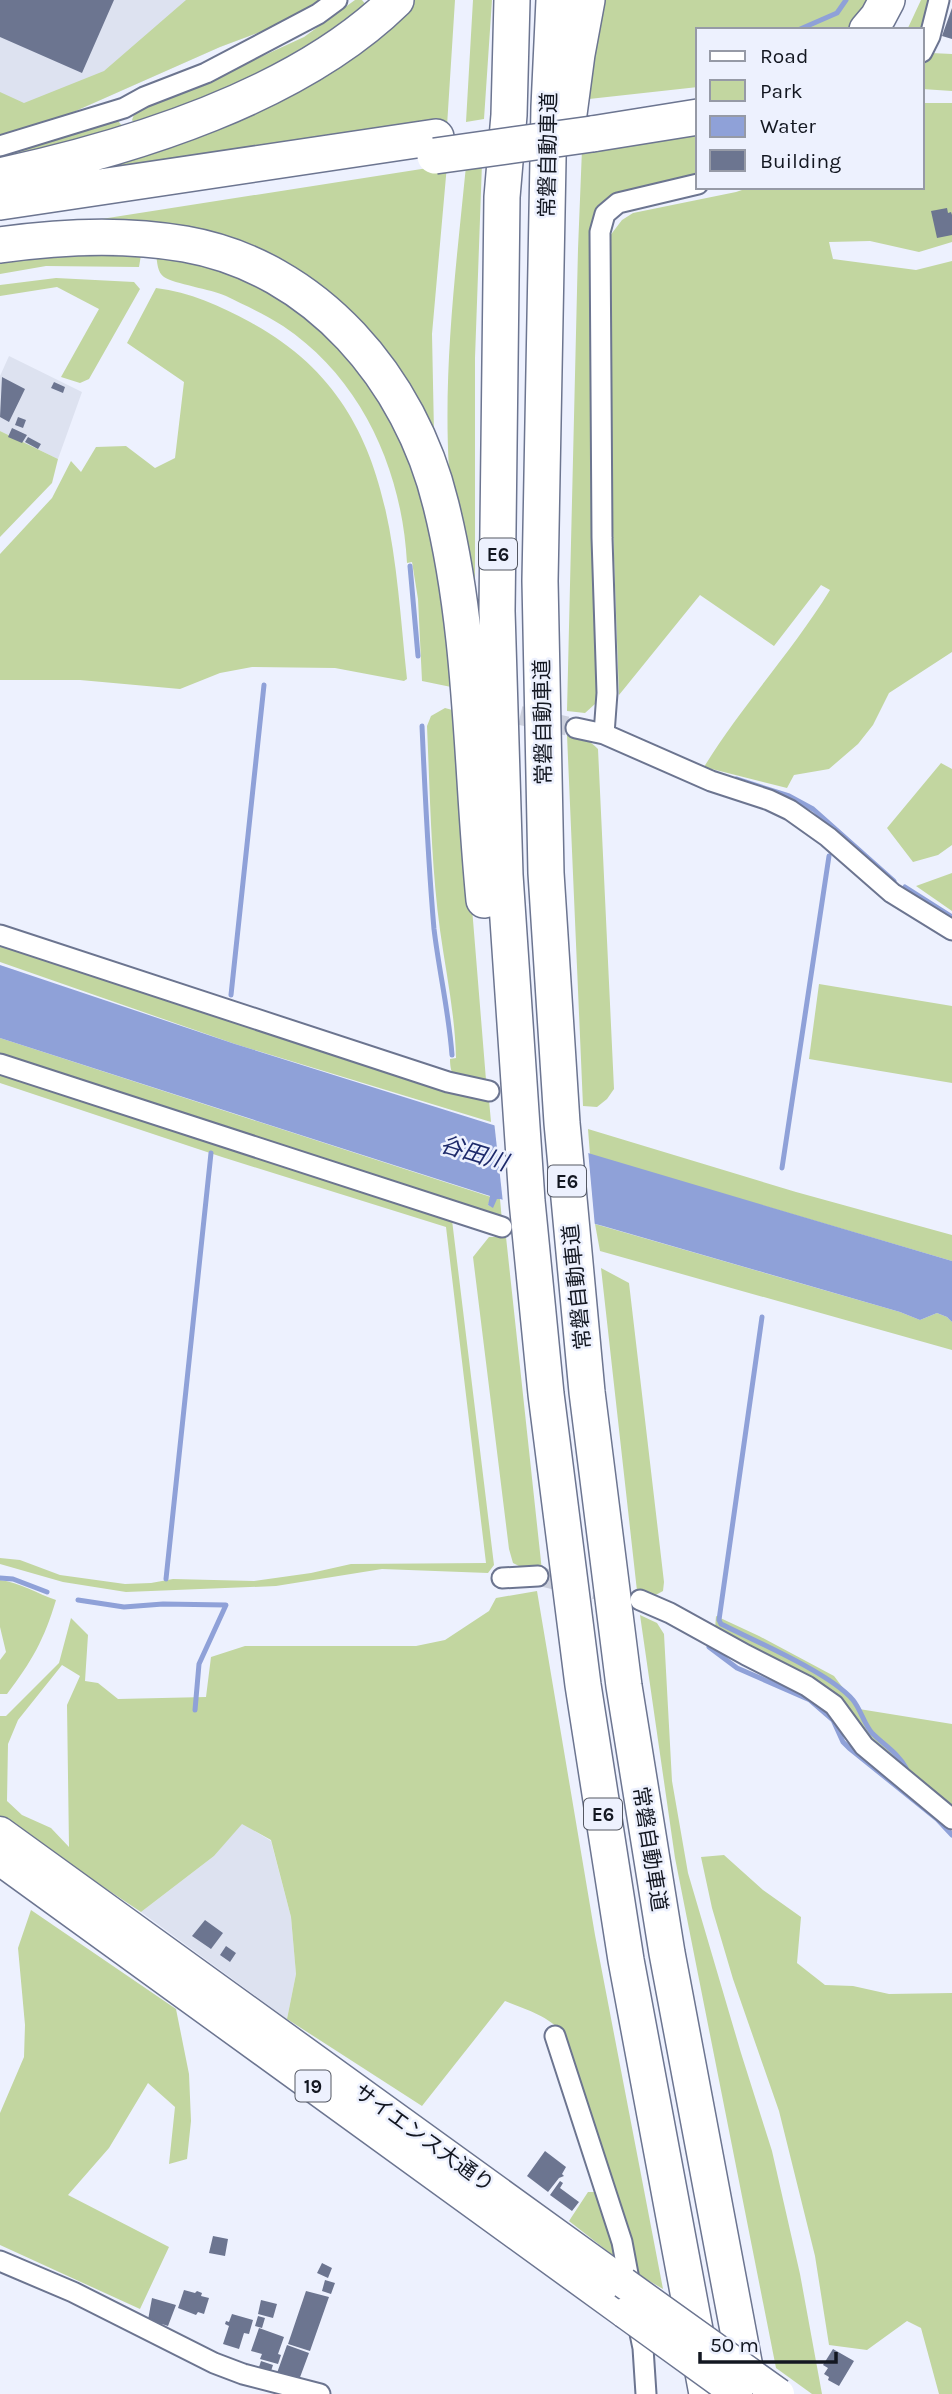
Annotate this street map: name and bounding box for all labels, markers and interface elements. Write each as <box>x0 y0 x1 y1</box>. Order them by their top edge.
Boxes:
legend <box>696 28 924 189</box>
text: Road <box>760 44 808 68</box>
text: Park <box>760 79 803 103</box>
street label: 常磐自動車道 <box>535 92 561 218</box>
text: Water <box>760 114 816 138</box>
text: Building <box>760 149 841 173</box>
road number: E6 <box>479 538 517 569</box>
street label: 常磐自動車道 <box>530 659 556 785</box>
water label: 谷田川 <box>437 1130 514 1177</box>
road number: E6 <box>548 1166 586 1196</box>
street label: 常磐自動車道 <box>558 1223 596 1351</box>
street label: 常磐自動車道 <box>628 1785 672 1913</box>
road number: E6 <box>584 1798 622 1830</box>
road number: 19 <box>296 2070 330 2102</box>
street label: サイエンス大通り <box>349 2079 499 2197</box>
scale bar <box>700 2320 836 2364</box>
text: 50 m <box>710 2333 759 2357</box>

